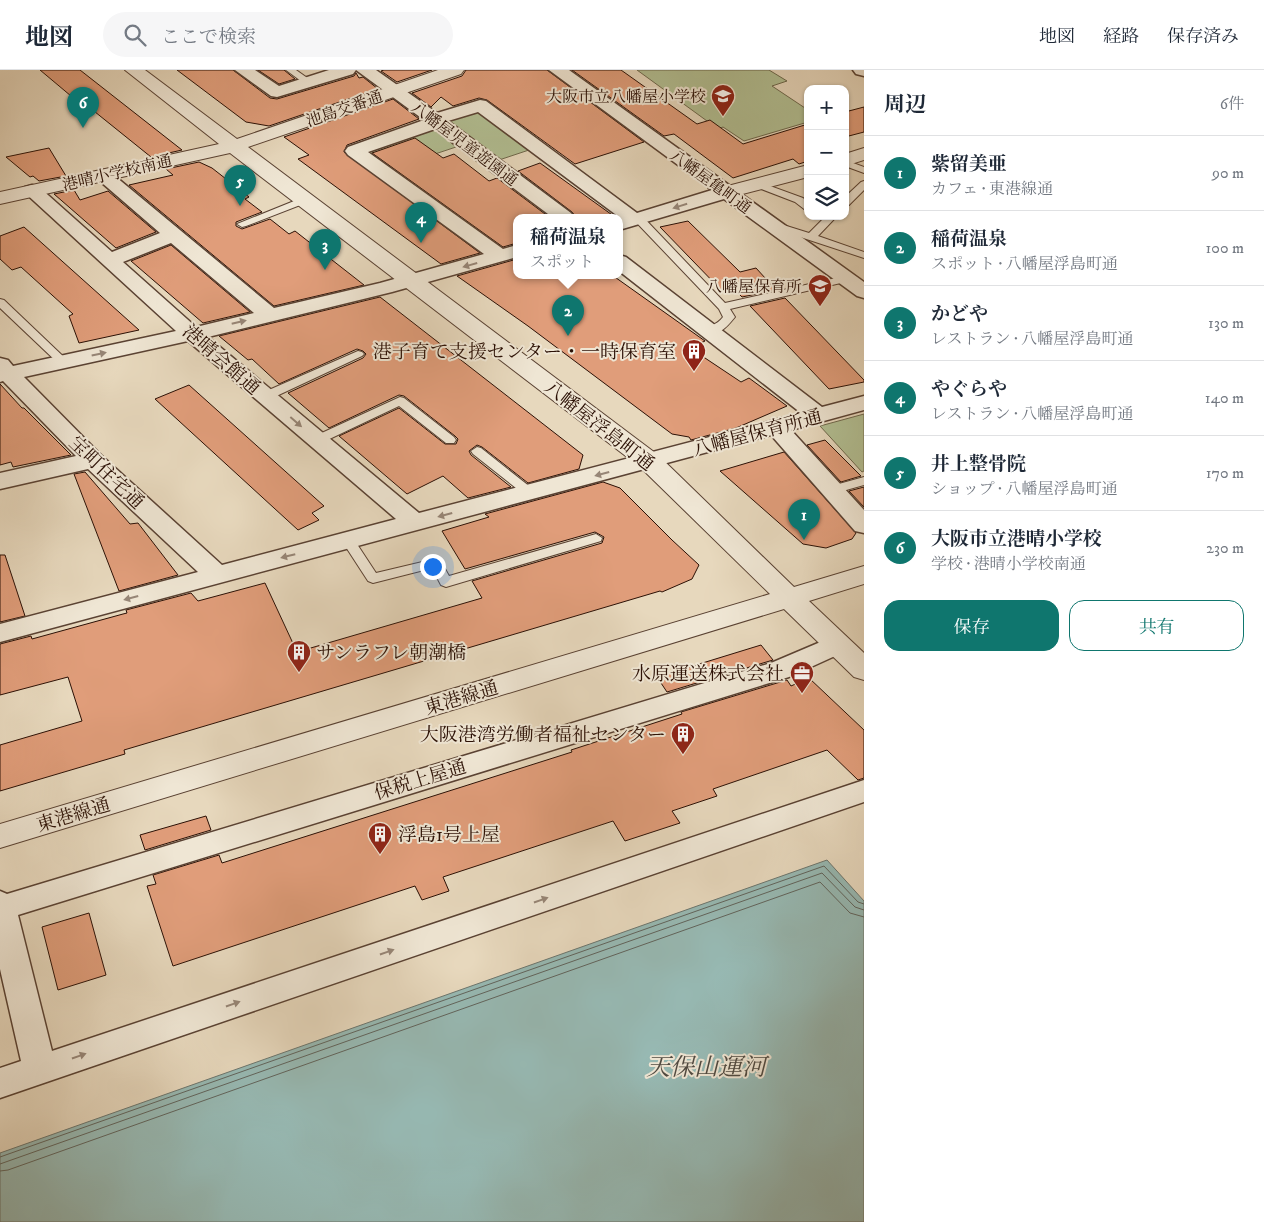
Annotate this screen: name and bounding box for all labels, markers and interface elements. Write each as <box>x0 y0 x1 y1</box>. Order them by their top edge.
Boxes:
search box <box>103 12 453 57</box>
icon: search <box>121 21 149 49</box>
text: 地図 <box>25 23 73 53</box>
text: ここで検索 <box>161 26 256 49</box>
text: 地図 <box>1039 26 1075 48</box>
text: 経路 <box>1103 26 1139 48</box>
text: 保存済み <box>1167 26 1239 48</box>
school or university icon: 大阪市立八幡屋小学校 <box>710 83 736 117</box>
map controls <box>804 85 849 220</box>
button: + <box>804 85 849 130</box>
street label: 池島交番通 <box>303 86 385 131</box>
pin: 6 <box>67 87 99 128</box>
place label: 大阪市立八幡屋小学校 <box>546 87 706 107</box>
text: 周辺 <box>884 92 926 118</box>
text: 6件 <box>1220 94 1244 114</box>
street label: 八幡屋児童遊園通 <box>407 97 522 190</box>
button: − <box>804 130 849 175</box>
street label: 八幡屋亀町通 <box>666 146 755 218</box>
street label: 港晴小学校南通 <box>60 151 174 195</box>
text: 紫留美亜 <box>931 153 1007 176</box>
text: 1 <box>897 163 903 183</box>
text: 90 m <box>1212 163 1244 183</box>
pin: 5 <box>224 165 256 206</box>
button: layers <box>804 175 849 220</box>
text: カフェ · 東港線通 <box>931 179 1053 199</box>
pin: 4 <box>405 202 437 243</box>
one-way arrow <box>673 203 688 210</box>
popup <box>513 214 623 279</box>
text: 稲荷温泉 <box>530 226 606 249</box>
text: 稲荷温泉 <box>931 228 1007 251</box>
pin: 3 <box>309 229 341 270</box>
text: 2 <box>896 238 904 258</box>
text: 100 m <box>1206 238 1244 258</box>
text: スポット <box>530 252 594 272</box>
text: スポット · 八幡屋浮島町通 <box>931 254 1118 274</box>
one-way arrow <box>462 261 477 269</box>
school or university icon: 八幡屋保育所 <box>807 273 833 307</box>
place label: 八幡屋保育所 <box>706 277 802 297</box>
pin: 2 <box>552 295 584 336</box>
text: かどや <box>931 303 988 326</box>
text: 3 <box>897 313 903 333</box>
text: 130 m <box>1208 313 1244 333</box>
one-way arrow <box>232 318 247 326</box>
street label: 港晴会館通 <box>178 320 264 400</box>
text: レストラン · 八幡屋浮島町通 <box>931 329 1133 349</box>
building icon: 港子育て支援センター・一時保育室 <box>681 338 707 372</box>
place label: 港子育て支援センター・一時保育室 <box>373 341 676 364</box>
one-way arrow <box>91 350 106 358</box>
street label: 八幡屋浮島町通 <box>540 376 659 476</box>
text: やぐらや <box>931 378 1007 401</box>
text: 4 <box>895 388 905 408</box>
text: 140 m <box>1205 388 1244 408</box>
text: レストラン · 八幡屋浮島町通 <box>931 404 1133 424</box>
street label: 八幡屋保育所通 <box>690 405 825 462</box>
one-way arrow <box>289 416 301 428</box>
street label: 宝町住宅通 <box>64 432 148 514</box>
text: 井上整骨院 <box>931 453 1026 476</box>
text: 5 <box>896 463 904 483</box>
text: 170 m <box>1206 463 1244 483</box>
one-way arrow <box>595 470 610 478</box>
text: ショップ · 八幡屋浮島町通 <box>931 479 1117 499</box>
pin: 1 <box>788 499 820 540</box>
one-way arrow <box>438 512 453 520</box>
text: 大阪市立港晴小学校 <box>931 528 1102 551</box>
text: 6 <box>896 538 904 558</box>
text: 230 m <box>1206 538 1244 558</box>
one-way arrow <box>280 553 295 561</box>
your location <box>420 554 446 580</box>
text: 学校 · 港晴小学校南通 <box>931 554 1086 574</box>
one-way arrow <box>123 594 138 602</box>
button: 保存 <box>884 600 1059 651</box>
button: 共有 <box>1069 600 1244 651</box>
building icon: サンラフレ朝潮橋 <box>286 639 312 673</box>
place label: サンラフレ朝潮橋 <box>316 642 466 665</box>
office icon: 水原運送株式会社 <box>789 660 815 694</box>
place label: 水原運送株式会社 <box>632 663 784 686</box>
street label: 東港線通 <box>422 676 501 721</box>
building icon: 大阪港湾労働者福祉センター <box>670 721 696 755</box>
place label: 大阪港湾労働者福祉センター <box>420 724 666 747</box>
street label: 保税上屋通 <box>372 756 469 805</box>
street label: 東港線通 <box>34 793 113 838</box>
building icon: 浮島1号上屋 <box>367 821 393 855</box>
place label: 浮島1号上屋 <box>398 824 500 847</box>
one-way arrow <box>534 896 549 904</box>
one-way arrow <box>380 948 395 956</box>
one-way arrow <box>226 1000 241 1008</box>
one-way arrow <box>72 1052 87 1059</box>
water label: 天保山運河 <box>646 1053 770 1083</box>

